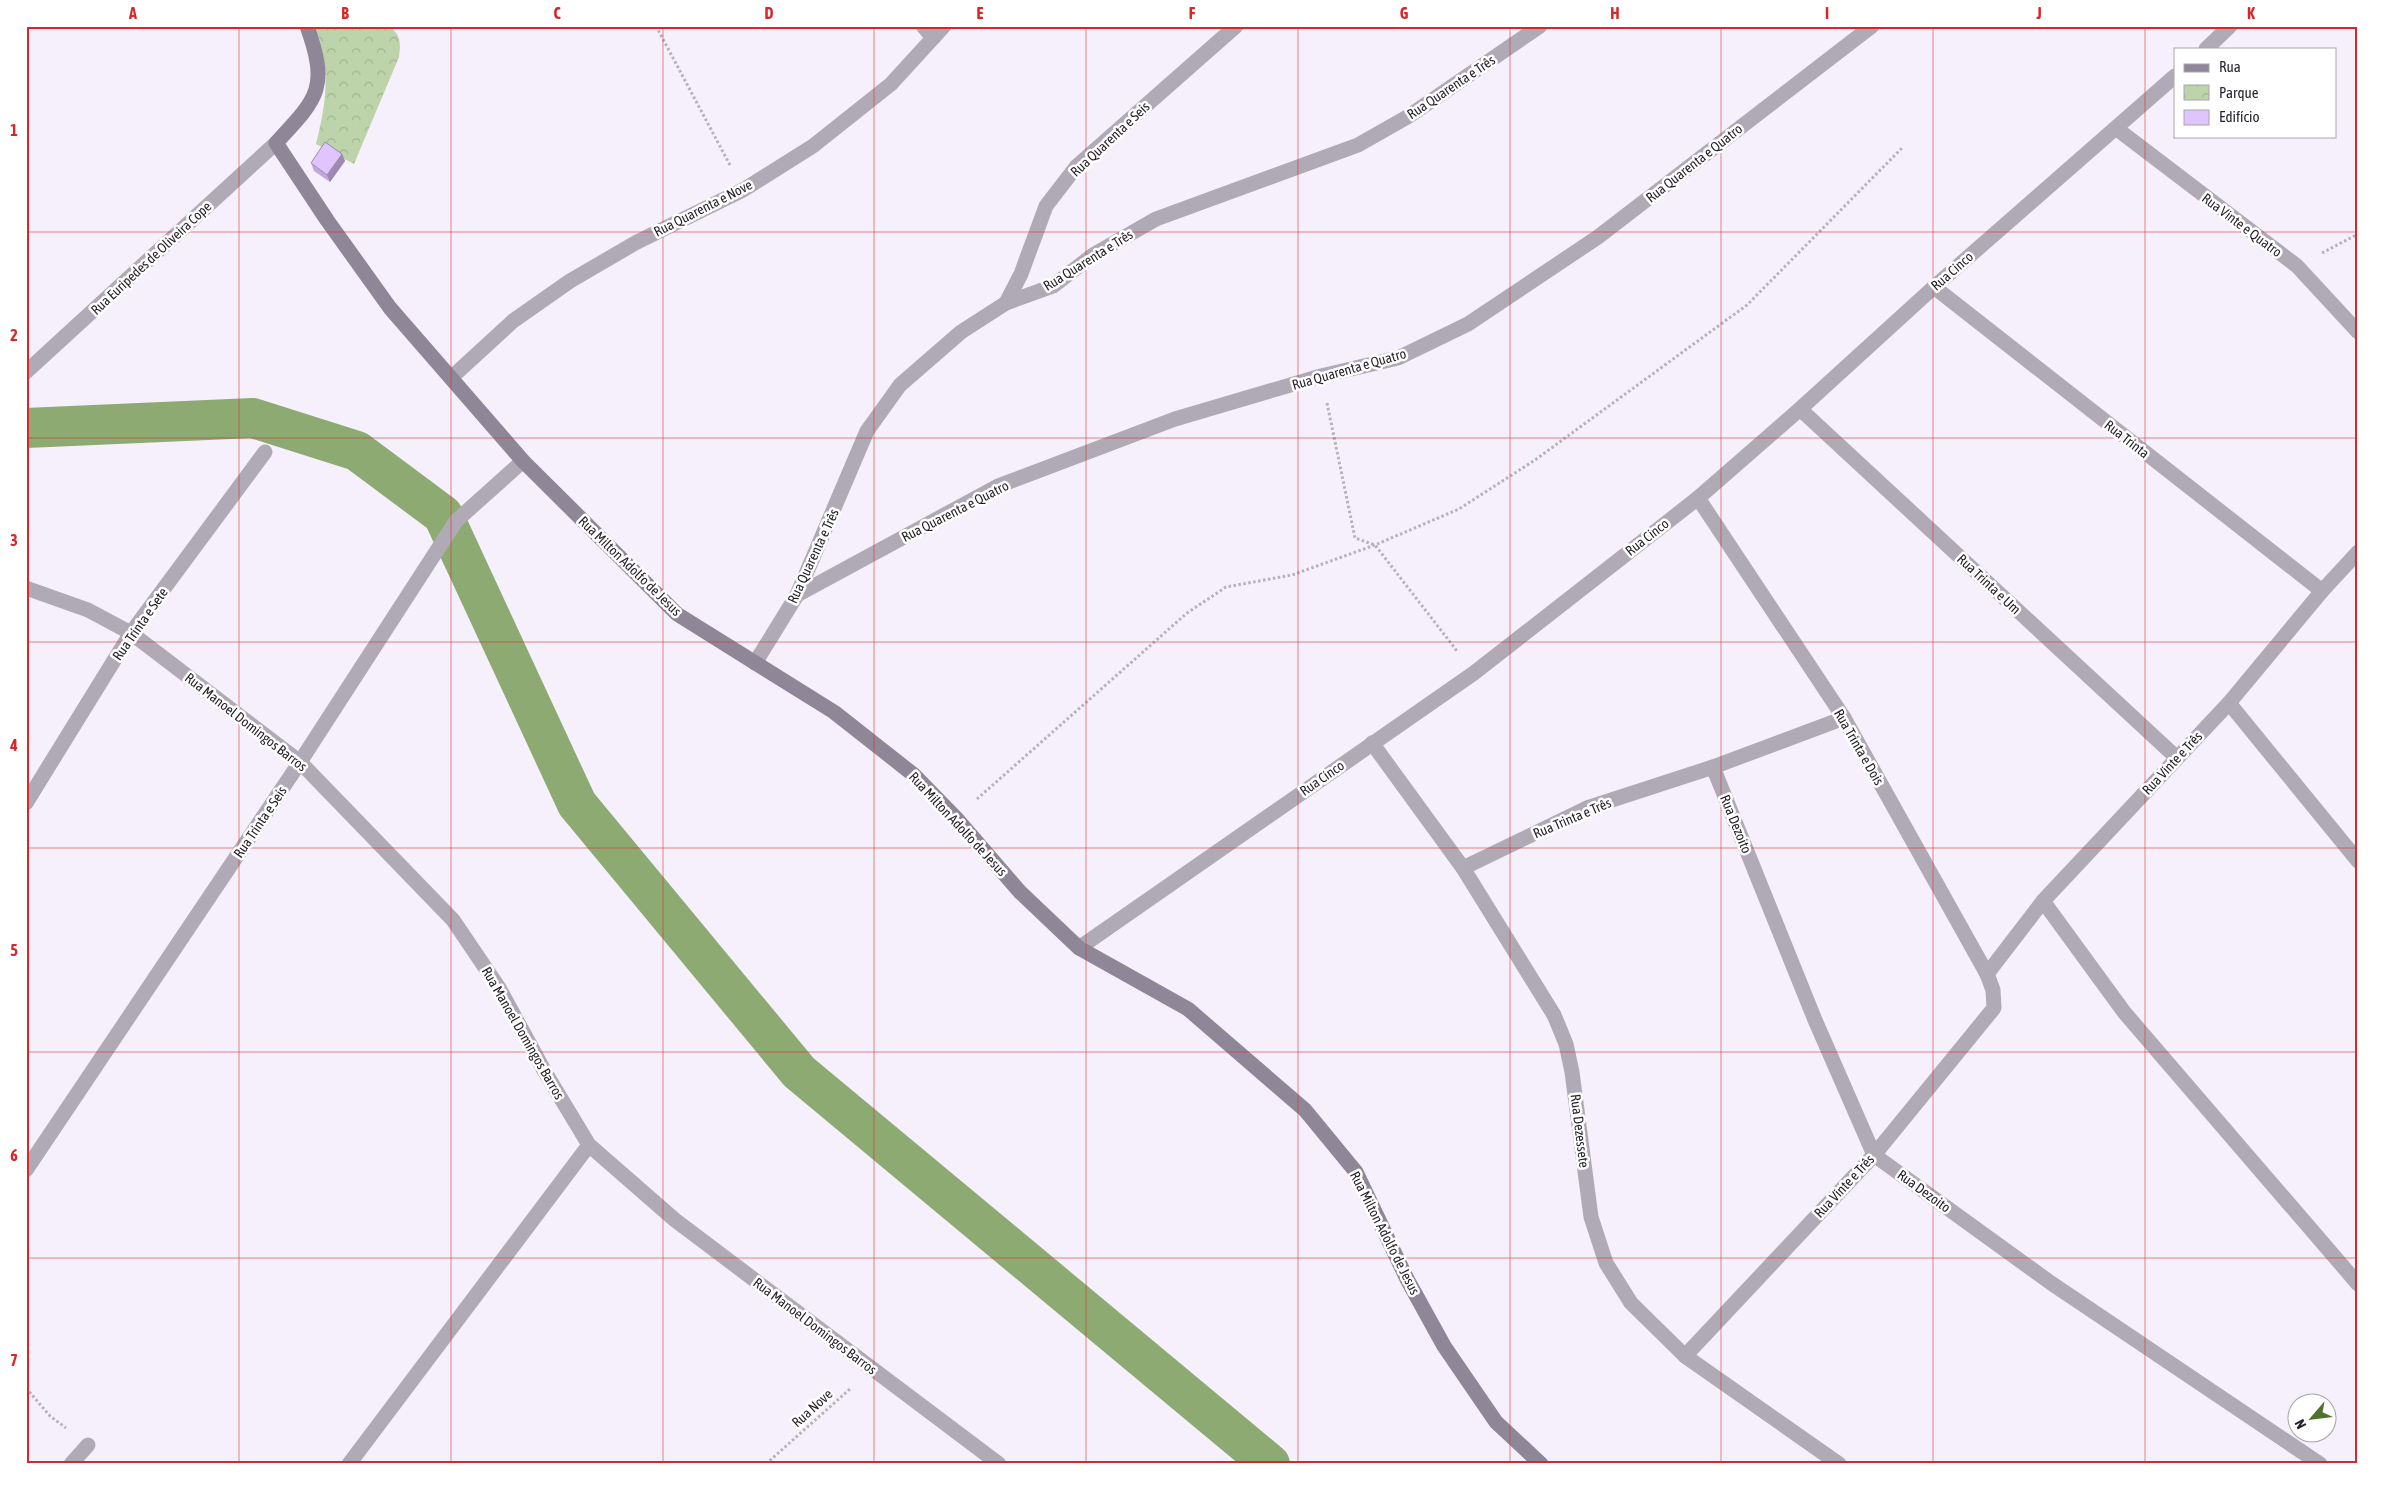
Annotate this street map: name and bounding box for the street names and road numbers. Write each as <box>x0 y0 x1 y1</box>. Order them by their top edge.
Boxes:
street label: Rua Quarenta e Três <box>1404 52 1498 122</box>
street label: Rua Quarenta e Seis <box>1067 98 1153 180</box>
street label: Rua Quarenta e Quatro <box>1643 120 1745 206</box>
street label: Rua Quarenta e Nove <box>651 176 755 240</box>
street label: Rua Vinte e Quatro <box>2199 190 2285 260</box>
street label: Rua Euripedes de Oliveira Cope <box>88 198 214 318</box>
street label: Rua Quarenta e Três <box>1040 226 1136 294</box>
street label: Rua Cinco <box>1928 248 1976 294</box>
street label: Rua Quarenta e Quatro <box>1290 345 1408 393</box>
street label: Rua Trinta <box>2102 417 2152 461</box>
street label: Rua Quarenta e Quatro <box>899 477 1011 545</box>
street label: Rua Quarenta e Três <box>784 506 842 606</box>
street label: Rua Milton Adolfo de Jesus <box>575 513 685 619</box>
street label: Rua Cinco <box>1622 515 1672 559</box>
street label: Rua Trinta e Um <box>1954 551 2024 617</box>
street label: Rua Trinta e Sete <box>109 585 171 663</box>
street label: Rua Manoel Domingos Barros <box>182 670 310 775</box>
street label: Rua Trinta e Dois <box>1831 706 1887 788</box>
street label: Rua Vinte e Três <box>2139 728 2205 798</box>
street label: Rua Cinco <box>1297 757 1347 799</box>
street label: Rua Milton Adolfo de Jesus <box>906 769 1010 879</box>
street label: Rua Trinta e Seis <box>230 783 290 861</box>
street label: Rua Dezoito <box>1717 792 1755 856</box>
street label: Rua Trinta e Três <box>1531 794 1613 842</box>
street label: Rua Manoel Domingos Barros <box>479 964 567 1102</box>
street label: Rua Dezessete <box>1568 1093 1592 1169</box>
street label: Rua Vinte e Três <box>1811 1151 1877 1221</box>
street label: Rua Dezoito <box>1894 1166 1954 1216</box>
street label: Rua Milton Adolfo de Jesus <box>1347 1169 1423 1297</box>
street label: Rua Manoel Domingos Barros <box>750 1274 880 1378</box>
street label: Rua Nove <box>788 1386 836 1430</box>

